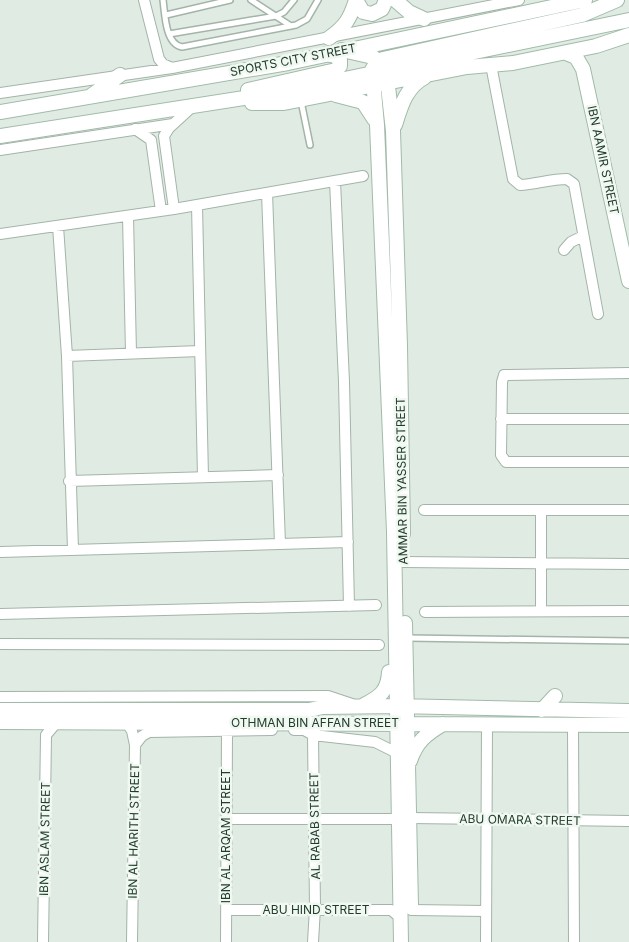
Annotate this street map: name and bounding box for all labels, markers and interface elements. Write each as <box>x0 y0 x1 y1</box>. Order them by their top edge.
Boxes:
street label: SPORTS CITY STREET <box>229 40 357 79</box>
street label: IBN AAMIR STREET <box>585 104 622 216</box>
street label: AMMAR BIN YASSER STREET <box>393 397 410 565</box>
street label: OTHMAN BIN AFFAN STREET <box>231 715 399 730</box>
street label: IBN AL HARITH STREET <box>125 763 142 899</box>
street label: IBN AL ARQAM STREET <box>218 768 233 903</box>
street label: AL RABAB STREET <box>306 772 323 880</box>
street label: IBN ASLAM STREET <box>36 782 53 896</box>
street label: ABU OMARA STREET <box>459 811 581 828</box>
street label: ABU HIND STREET <box>263 902 370 917</box>

